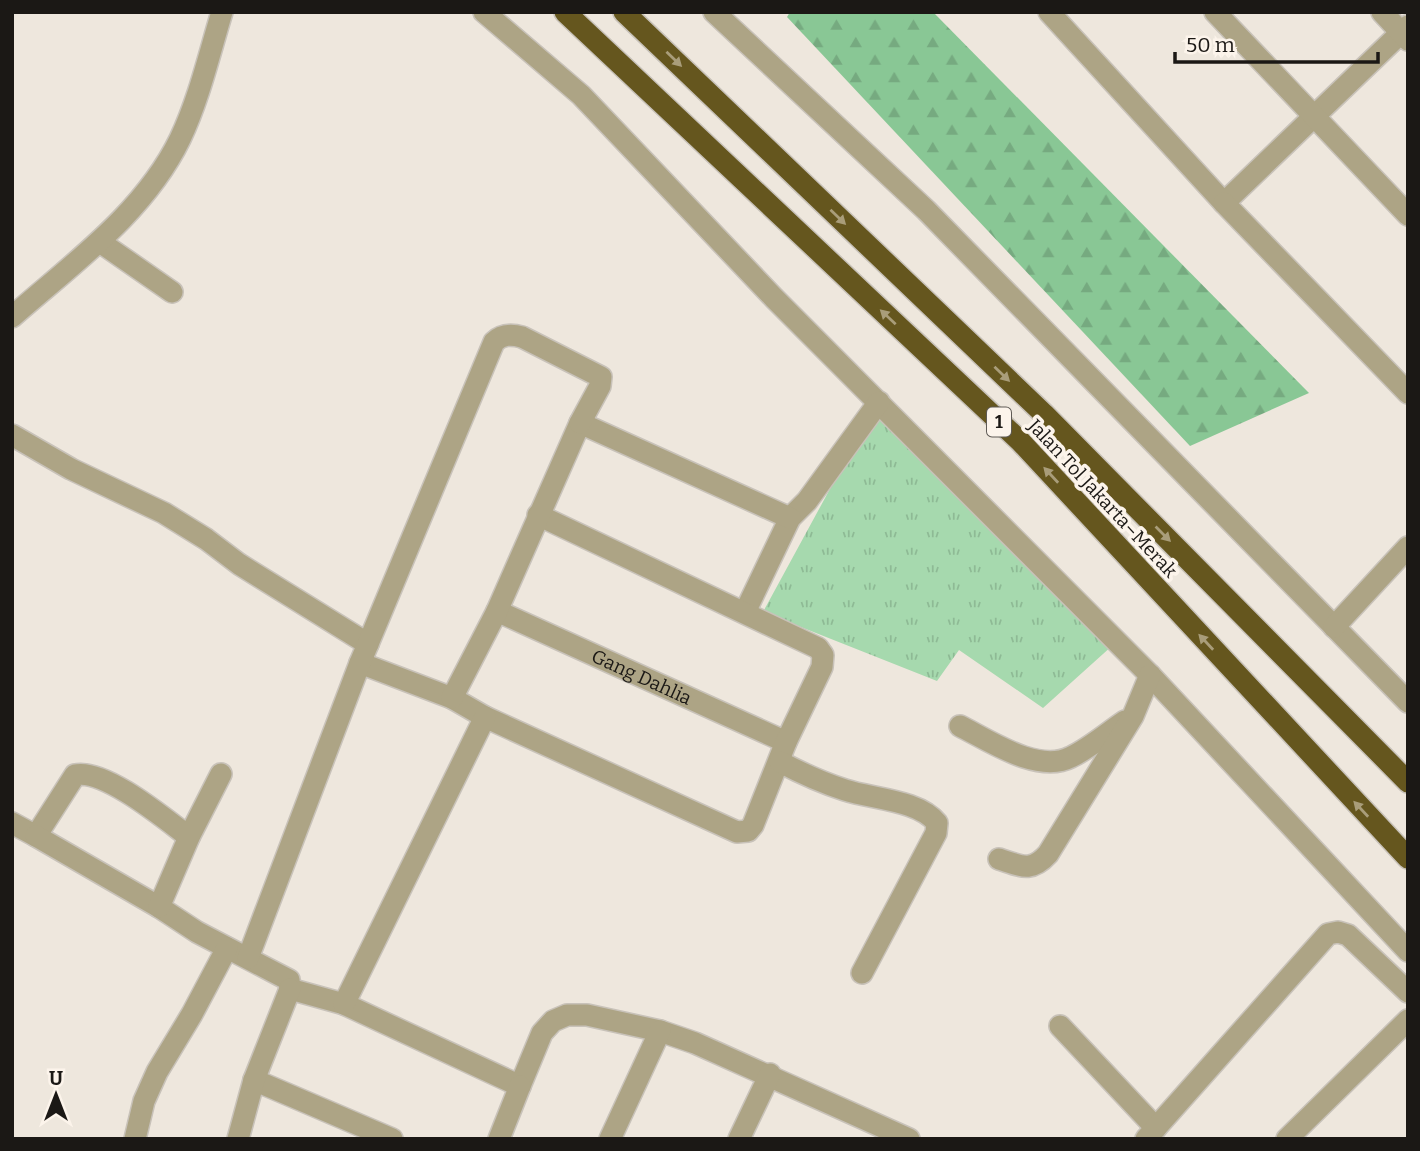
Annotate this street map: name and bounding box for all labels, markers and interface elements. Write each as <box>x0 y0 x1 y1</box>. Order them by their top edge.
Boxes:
scale bar <box>1175 21 1378 65</box>
text: 50 m <box>1186 32 1235 58</box>
one-way arrow <box>665 51 682 68</box>
one-way arrow <box>829 208 846 224</box>
one-way arrow <box>880 310 897 326</box>
one-way arrow <box>994 365 1011 382</box>
road number: 1 <box>987 408 1011 436</box>
street label: Jalan Tol Jakarta–Merak <box>1023 414 1182 582</box>
one-way arrow <box>1044 467 1060 484</box>
one-way arrow <box>1155 526 1172 543</box>
one-way arrow <box>1199 634 1215 651</box>
street label: Gang Dahlia <box>588 644 696 710</box>
one-way arrow <box>1353 800 1370 817</box>
north arrow <box>21 1060 91 1130</box>
text: U <box>49 1067 63 1090</box>

